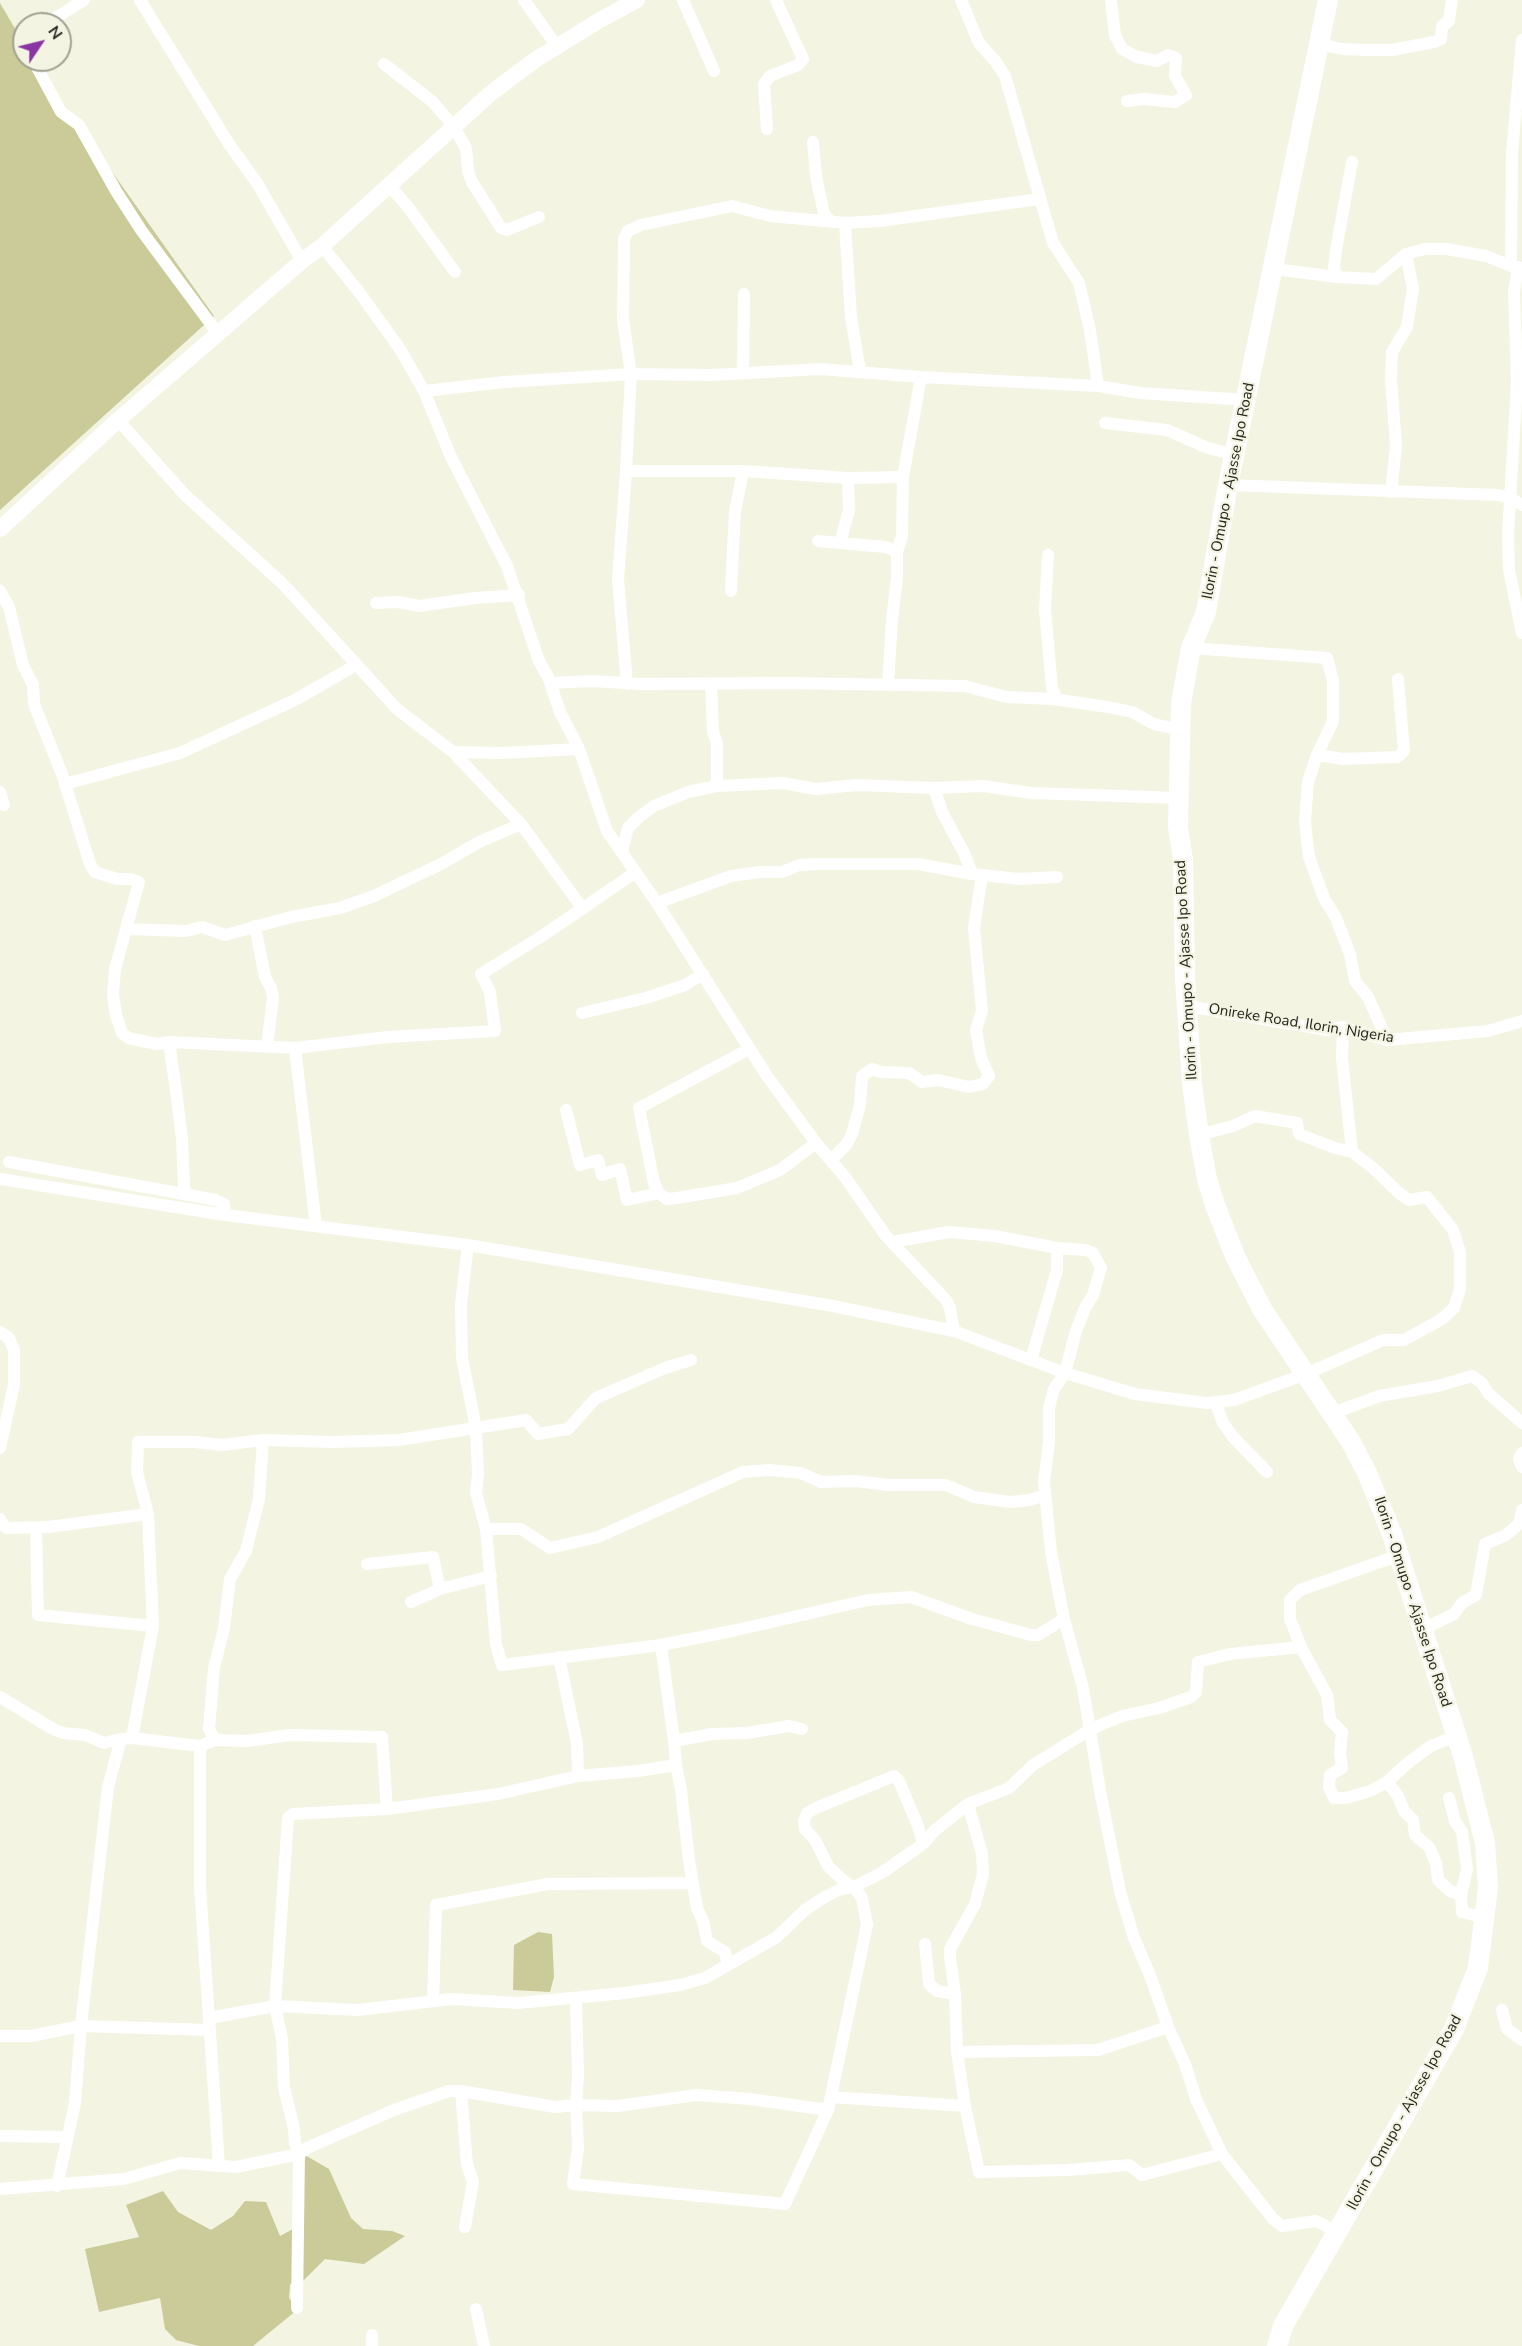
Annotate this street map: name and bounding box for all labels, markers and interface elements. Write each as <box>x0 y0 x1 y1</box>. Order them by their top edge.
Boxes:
north arrow <box>12 12 72 72</box>
text: N <box>43 22 68 44</box>
street label: Ilorin - Omupo - Ajasse Ipo Road <box>1199 381 1259 601</box>
street label: Ilorin - Omupo - Ajasse Ipo Road <box>1172 860 1202 1080</box>
street label: Onireke Road, Ilorin, Nigeria <box>1207 1000 1395 1048</box>
street label: Ilorin - Omupo - Ajasse Ipo Road <box>1369 1494 1455 1710</box>
street label: Ilorin - Omupo - Ajasse Ipo Road <box>1344 2012 1466 2214</box>

